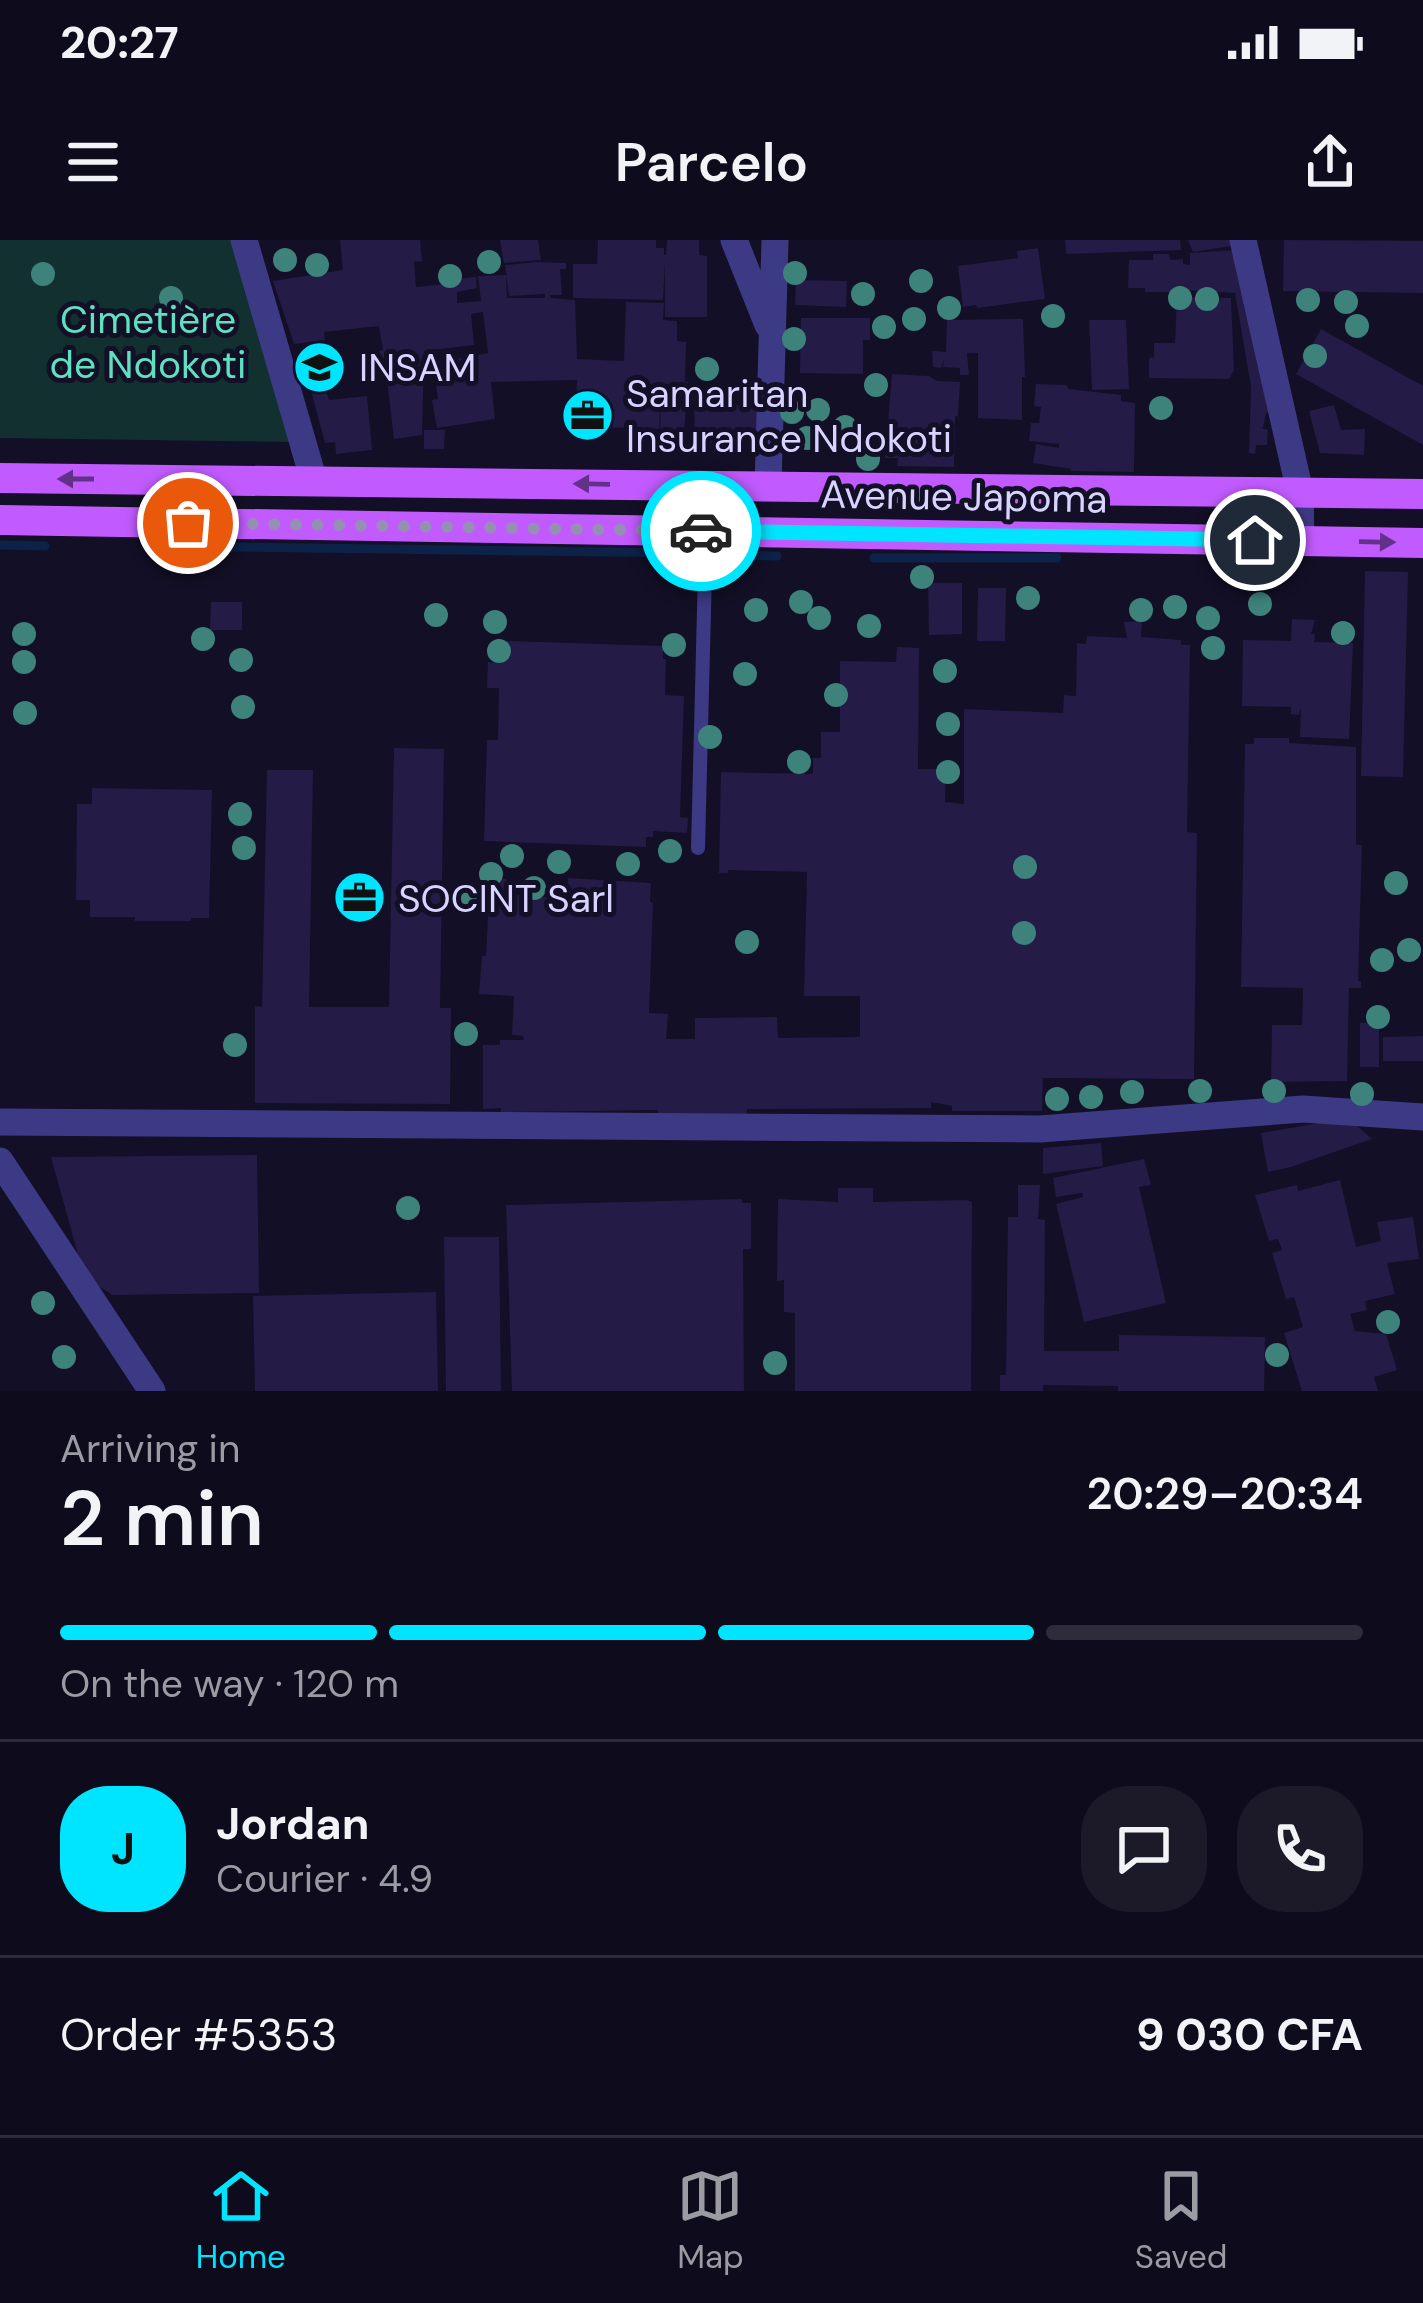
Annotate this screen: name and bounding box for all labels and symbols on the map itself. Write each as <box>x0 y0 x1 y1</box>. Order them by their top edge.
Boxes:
park label: Cimetière de Ndokoti <box>50 294 246 390</box>
school or university icon: INSAM <box>292 339 348 395</box>
place label: INSAM <box>359 342 476 393</box>
place label: Samaritan Insurance Ndokoti <box>626 368 952 464</box>
office icon: Samaritan Insurance Ndokoti <box>559 387 615 443</box>
street label: Avenue Japoma <box>820 468 1108 525</box>
one-way arrow <box>56 469 94 489</box>
courier <box>641 471 761 591</box>
pin <box>137 472 239 574</box>
one-way arrow <box>572 474 610 494</box>
pin <box>1204 489 1306 591</box>
one-way arrow <box>1359 532 1397 552</box>
office icon: SOCINT Sarl <box>331 870 387 926</box>
place label: SOCINT Sarl <box>398 873 614 924</box>

